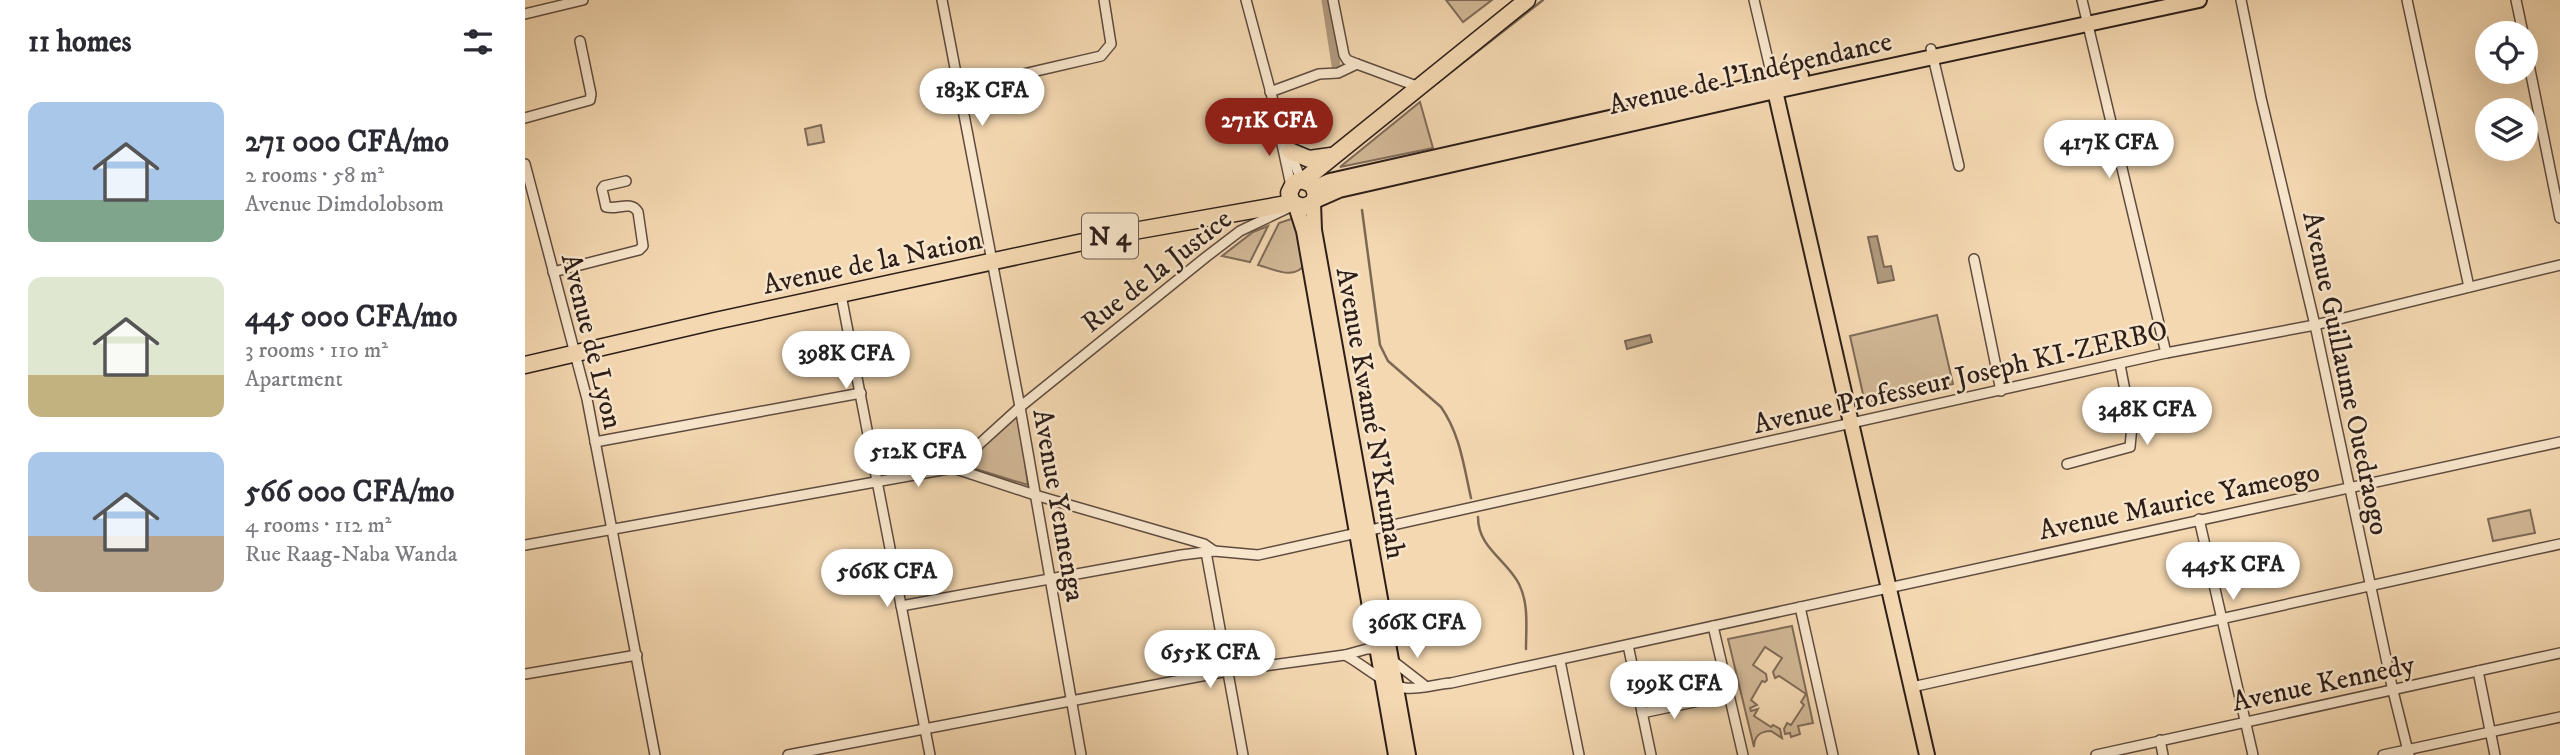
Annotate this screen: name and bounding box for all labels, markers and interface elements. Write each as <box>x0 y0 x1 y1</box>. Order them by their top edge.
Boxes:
map controls <box>2475 21 2538 161</box>
button: locate <box>2475 21 2538 84</box>
icon: filters <box>459 23 497 61</box>
text: 11 homes <box>28 24 132 61</box>
street label: Avenue de l'Indépendance <box>1605 24 1895 123</box>
pin: 183K CFA <box>910 68 1054 128</box>
text: 183K CFA <box>935 76 1029 105</box>
button: layers <box>2475 98 2538 161</box>
pin: 271K CFA <box>1197 99 1341 158</box>
text: 271K CFA <box>1221 106 1317 135</box>
pin: 417K CFA <box>2037 120 2181 180</box>
text: 271 000 CFA/mo <box>245 124 449 161</box>
text: 417K CFA <box>2060 128 2158 157</box>
icon: home <box>84 130 168 214</box>
text: 2 rooms · 58 m² <box>245 161 384 190</box>
text: Avenue Dimdolobsom <box>245 190 444 219</box>
street label: Rue de la Justice <box>1075 202 1239 341</box>
street label: Avenue Guillaume Ouedraogo <box>2294 208 2397 538</box>
road number: N 4 <box>1082 214 1138 258</box>
street label: Avenue de la Nation <box>759 222 985 303</box>
street label: Avenue de Lyon <box>553 250 630 433</box>
street label: Avenue Kwamé N'Krumah <box>1328 265 1413 562</box>
text: 445 000 CFA/mo <box>245 299 457 336</box>
icon: home <box>84 305 168 389</box>
street label: Avenue Professeur Joseph KI-ZERBO <box>1750 313 2171 442</box>
pin: 398K CFA <box>774 332 918 391</box>
text: 3 rooms · 110 m² <box>245 336 388 365</box>
text: 398K CFA <box>798 339 894 368</box>
text: Apartment <box>245 365 343 394</box>
pin: 348K CFA <box>2075 388 2219 447</box>
text: 348K CFA <box>2098 395 2196 424</box>
street label: Avenue Yennenga <box>1024 406 1093 604</box>
pin: 512K CFA <box>846 430 990 489</box>
text: 512K CFA <box>870 437 966 466</box>
street label: Avenue Maurice Yameogo <box>2036 455 2323 548</box>
text: 566 000 CFA/mo <box>245 474 454 511</box>
icon: home <box>84 480 168 564</box>
text: 4 rooms · 112 m² <box>245 511 392 540</box>
text: Rue Raag-Naba Wanda <box>245 540 457 569</box>
pin: 445K CFA <box>2161 542 2305 602</box>
pin: 566K CFA <box>815 550 959 609</box>
text: 445K CFA <box>2182 550 2284 579</box>
text: 566K CFA <box>837 557 937 586</box>
pin: 366K CFA <box>1345 600 1489 660</box>
text: 366K CFA <box>1368 608 1466 637</box>
pin: 655K CFA <box>1138 630 1282 690</box>
text: 655K CFA <box>1160 638 1260 667</box>
street label: Avenue Kennedy <box>2229 647 2418 720</box>
pin: 199K CFA <box>1602 662 1746 721</box>
text: 199K CFA <box>1626 669 1722 698</box>

